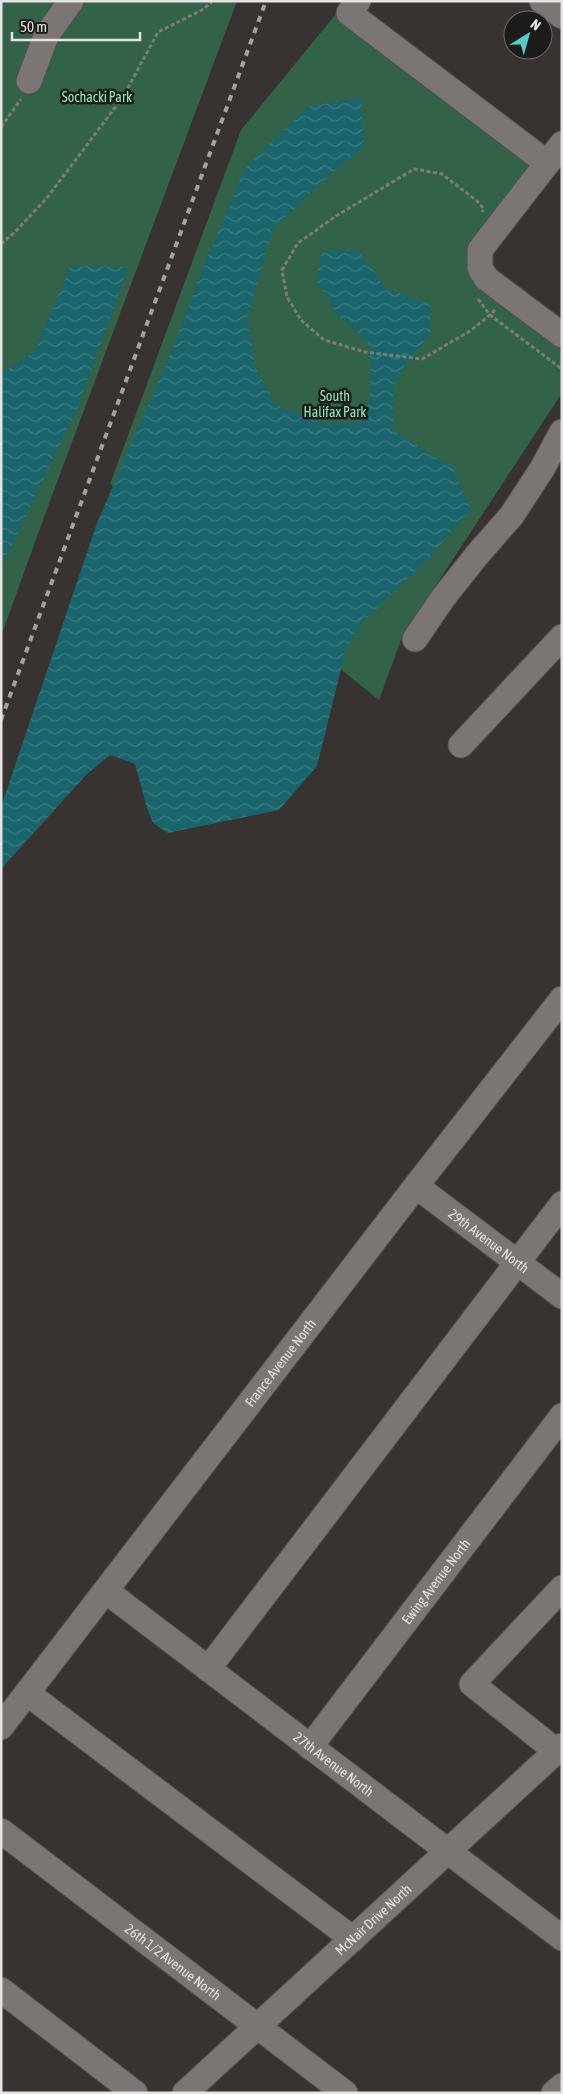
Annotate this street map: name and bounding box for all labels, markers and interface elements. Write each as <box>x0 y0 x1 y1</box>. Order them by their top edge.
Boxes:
scale bar <box>12 10 140 42</box>
north arrow <box>503 10 553 60</box>
text: N <box>528 16 544 33</box>
text: 50 m <box>20 18 47 35</box>
park label: Sochacki Park <box>62 89 132 105</box>
park label: South Halifax Park <box>304 388 366 420</box>
street label: 29th Avenue North <box>445 1205 532 1276</box>
street label: France Avenue North <box>242 1316 319 1410</box>
street label: Ewing Avenue North <box>399 1536 473 1627</box>
street label: 27th Avenue North <box>290 1729 377 1800</box>
street label: McNair Drive North <box>332 1881 415 1959</box>
street label: 26th 1/2 Avenue North <box>122 1920 224 2003</box>

